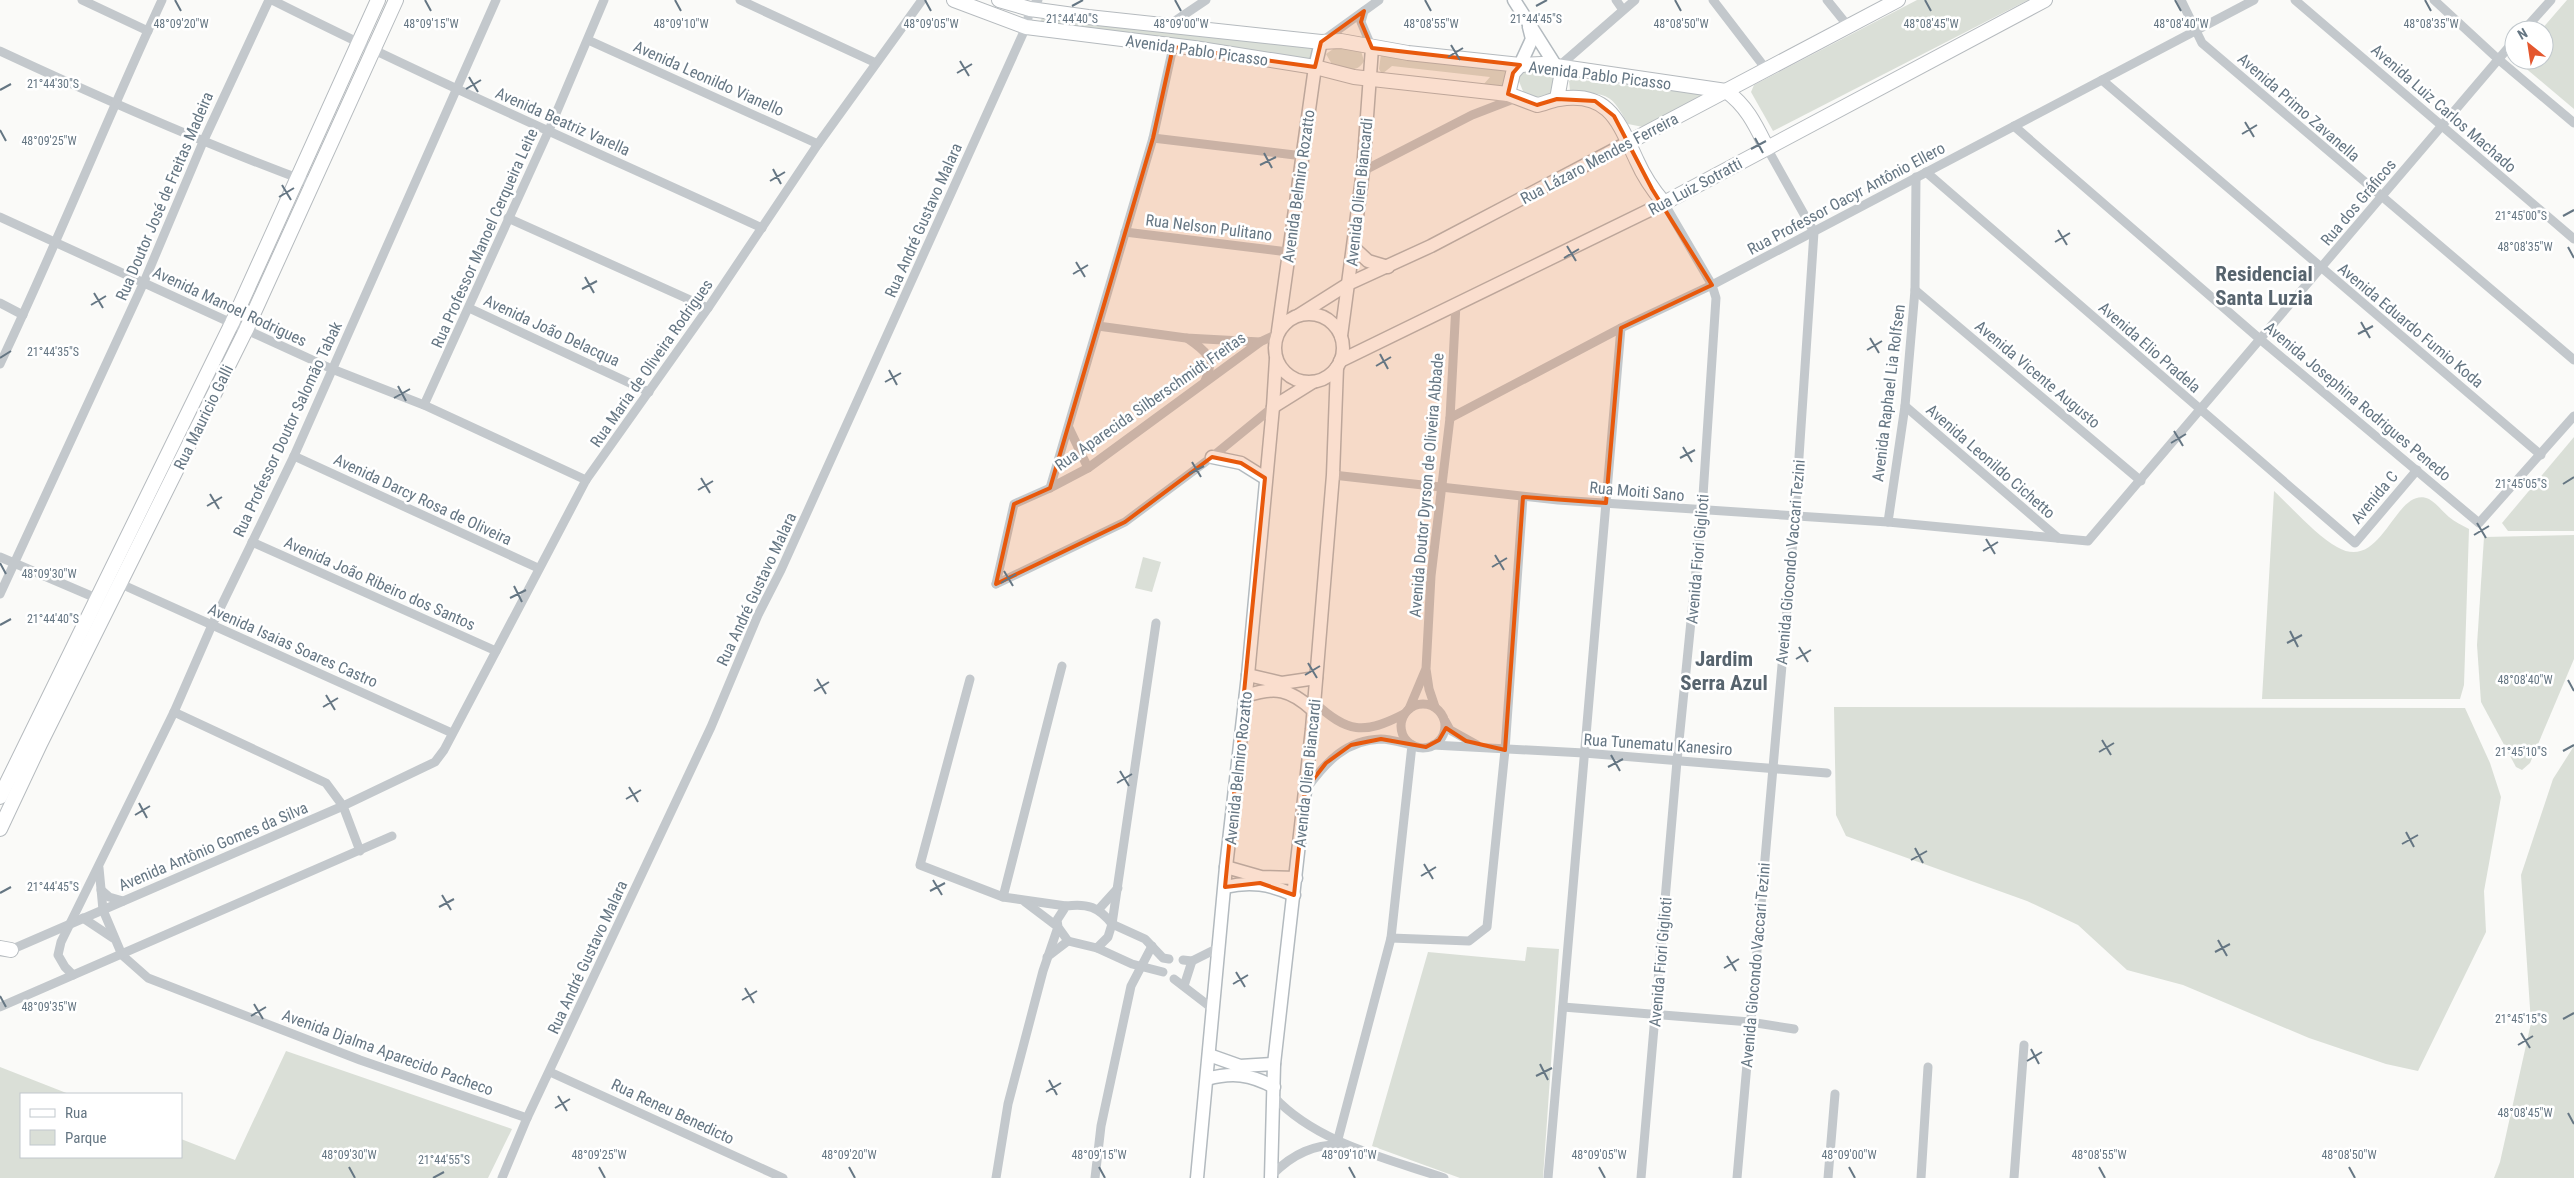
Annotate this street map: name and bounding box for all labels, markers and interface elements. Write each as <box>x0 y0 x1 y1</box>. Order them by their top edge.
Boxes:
text: 21°44'40"S <box>1046 12 1098 26</box>
text: 21°44'45"S <box>1510 12 1562 26</box>
text: 48°09'20"W <box>153 17 209 31</box>
text: 48°09'15"W <box>403 17 459 31</box>
text: 48°09'10"W <box>653 17 709 31</box>
text: 48°09'05"W <box>903 17 959 31</box>
text: 48°09'00"W <box>1153 17 1209 31</box>
text: 48°08'55"W <box>1403 17 1459 31</box>
text: 48°08'50"W <box>1653 17 1709 31</box>
text: 48°08'45"W <box>1903 17 1959 31</box>
text: 48°08'40"W <box>2153 17 2209 31</box>
text: 48°08'35"W <box>2403 17 2459 31</box>
north arrow <box>2504 20 2554 70</box>
text: N <box>2515 25 2530 43</box>
street label: Avenida Pablo Picasso <box>1124 31 1269 70</box>
street label: Avenida Leonildo Vianello <box>631 37 787 120</box>
street label: Avenida Luiz Carlos Machado <box>2367 40 2520 177</box>
street label: Avenida Primo Zavanella <box>2234 49 2364 166</box>
street label: Avenida Pablo Picasso <box>1527 57 1672 94</box>
text: 21°44'30"S <box>27 77 79 91</box>
street label: Avenida Beatriz Varella <box>493 83 633 160</box>
street label: Rua Doutor José de Freitas Madeira <box>112 89 217 303</box>
street label: Avenida Belmiro Rozatto <box>1278 108 1319 264</box>
street label: Rua Lázaro Mendes Ferreira <box>1517 109 1681 208</box>
street label: Avenida Olien Biancardi <box>1342 117 1377 267</box>
street label: Rua Professor Manoel Cerqueira Leite <box>427 126 542 351</box>
text: 48°09'25"W <box>21 134 77 148</box>
street label: Rua Professor Oacyr Antônio Ellero <box>1744 138 1948 259</box>
street label: Rua André Gustavo Malara <box>881 140 966 300</box>
street label: Rua Luiz Sotratti <box>1645 154 1745 219</box>
street label: Rua dos Gráficos <box>2317 155 2400 249</box>
text: 21°45'00"S <box>2495 209 2547 223</box>
street label: Rua Nelson Pulitano <box>1144 210 1273 245</box>
text: 48°08'35"W <box>2497 240 2553 254</box>
street label: Avenida Eduardo Fumio Koda <box>2334 259 2487 392</box>
street label: Avenida Manoel Rodrigues <box>150 262 310 350</box>
district label: Residencial Santa Luzia <box>2215 262 2313 310</box>
street label: Rua Maria de Oliveira Rodrigues <box>586 276 717 451</box>
street label: Avenida João Delacqua <box>481 291 623 370</box>
street label: Avenida Elio Pradela <box>2095 298 2204 397</box>
street label: Avenida Raphael Lia Rolfsen <box>1868 303 1909 483</box>
street label: Avenida Vicente Augusto <box>1971 317 2104 432</box>
street label: Rua Professor Doutor Salomão Tabak <box>229 318 346 540</box>
street label: Avenida Josephina Rodrigues Penedo <box>2261 318 2455 485</box>
street label: Rua Aparecida Silberschmidt Freitas <box>1051 328 1249 475</box>
text: 21°44'35"S <box>27 345 79 359</box>
street label: Avenida Doutor Dyrson de Oliveira Abbade <box>1405 352 1448 618</box>
street label: Rua Mauricio Galli <box>170 362 237 473</box>
street label: Avenida Leonildo Cichetto <box>1922 400 2059 522</box>
street label: Avenida Darcy Rosa de Oliveira <box>331 450 515 549</box>
street label: Avenida Giocondo Vaccari Tezini <box>1772 459 1809 665</box>
street label: Avenida C <box>2347 467 2402 527</box>
text: 21°45'05"S <box>2495 477 2547 491</box>
street label: Rua Moiti Sano <box>1589 478 1685 505</box>
street label: Avenida Fiori Giglioti <box>1682 493 1713 625</box>
street label: Rua André Gustavo Malara <box>713 510 800 669</box>
street label: Avenida João Ribeiro dos Santos <box>281 533 478 634</box>
text: 48°09'30"W <box>21 567 77 581</box>
street label: Avenida Isaias Soares Castro <box>205 599 381 692</box>
text: 21°44'40"S <box>27 612 79 626</box>
district label: Jardim Serra Azul <box>1680 647 1768 695</box>
text: 48°08'40"W <box>2497 673 2553 687</box>
street label: Avenida Belmiro Rozatto <box>1221 690 1256 846</box>
street label: Avenida Olien Biancardi <box>1290 698 1325 848</box>
street label: Rua Tunematu Kanesiro <box>1583 730 1733 759</box>
text: 21°45'10"S <box>2495 745 2547 759</box>
street label: Avenida Antônio Gomes da Silva <box>116 798 311 895</box>
street label: Avenida Giocondo Vaccari Tezini <box>1737 862 1774 1068</box>
street label: Rua André Gustavo Malara <box>544 878 631 1037</box>
text: 21°44'45"S <box>27 880 79 894</box>
street label: Avenida Fiori Giglioti <box>1645 896 1676 1028</box>
text: 48°09'35"W <box>21 1000 77 1014</box>
street label: Avenida Djalma Aparecido Pacheco <box>280 1005 496 1100</box>
text: 21°45'15"S <box>2495 1012 2547 1026</box>
street label: Rua Reneu Benedicto <box>608 1075 737 1148</box>
legend <box>20 1093 182 1158</box>
text: Rua <box>65 1104 87 1122</box>
text: 48°08'45"W <box>2497 1106 2553 1120</box>
text: Parque <box>65 1129 107 1147</box>
text: 48°09'30"W <box>321 1148 377 1162</box>
text: 48°09'25"W <box>571 1148 627 1162</box>
text: 48°09'20"W <box>821 1148 877 1162</box>
text: 48°09'15"W <box>1071 1148 1127 1162</box>
text: 48°09'10"W <box>1321 1148 1377 1162</box>
text: 48°09'05"W <box>1571 1148 1627 1162</box>
text: 48°09'00"W <box>1821 1148 1877 1162</box>
text: 48°08'55"W <box>2071 1148 2127 1162</box>
text: 48°08'50"W <box>2321 1148 2377 1162</box>
text: 21°44'55"S <box>418 1153 470 1167</box>

